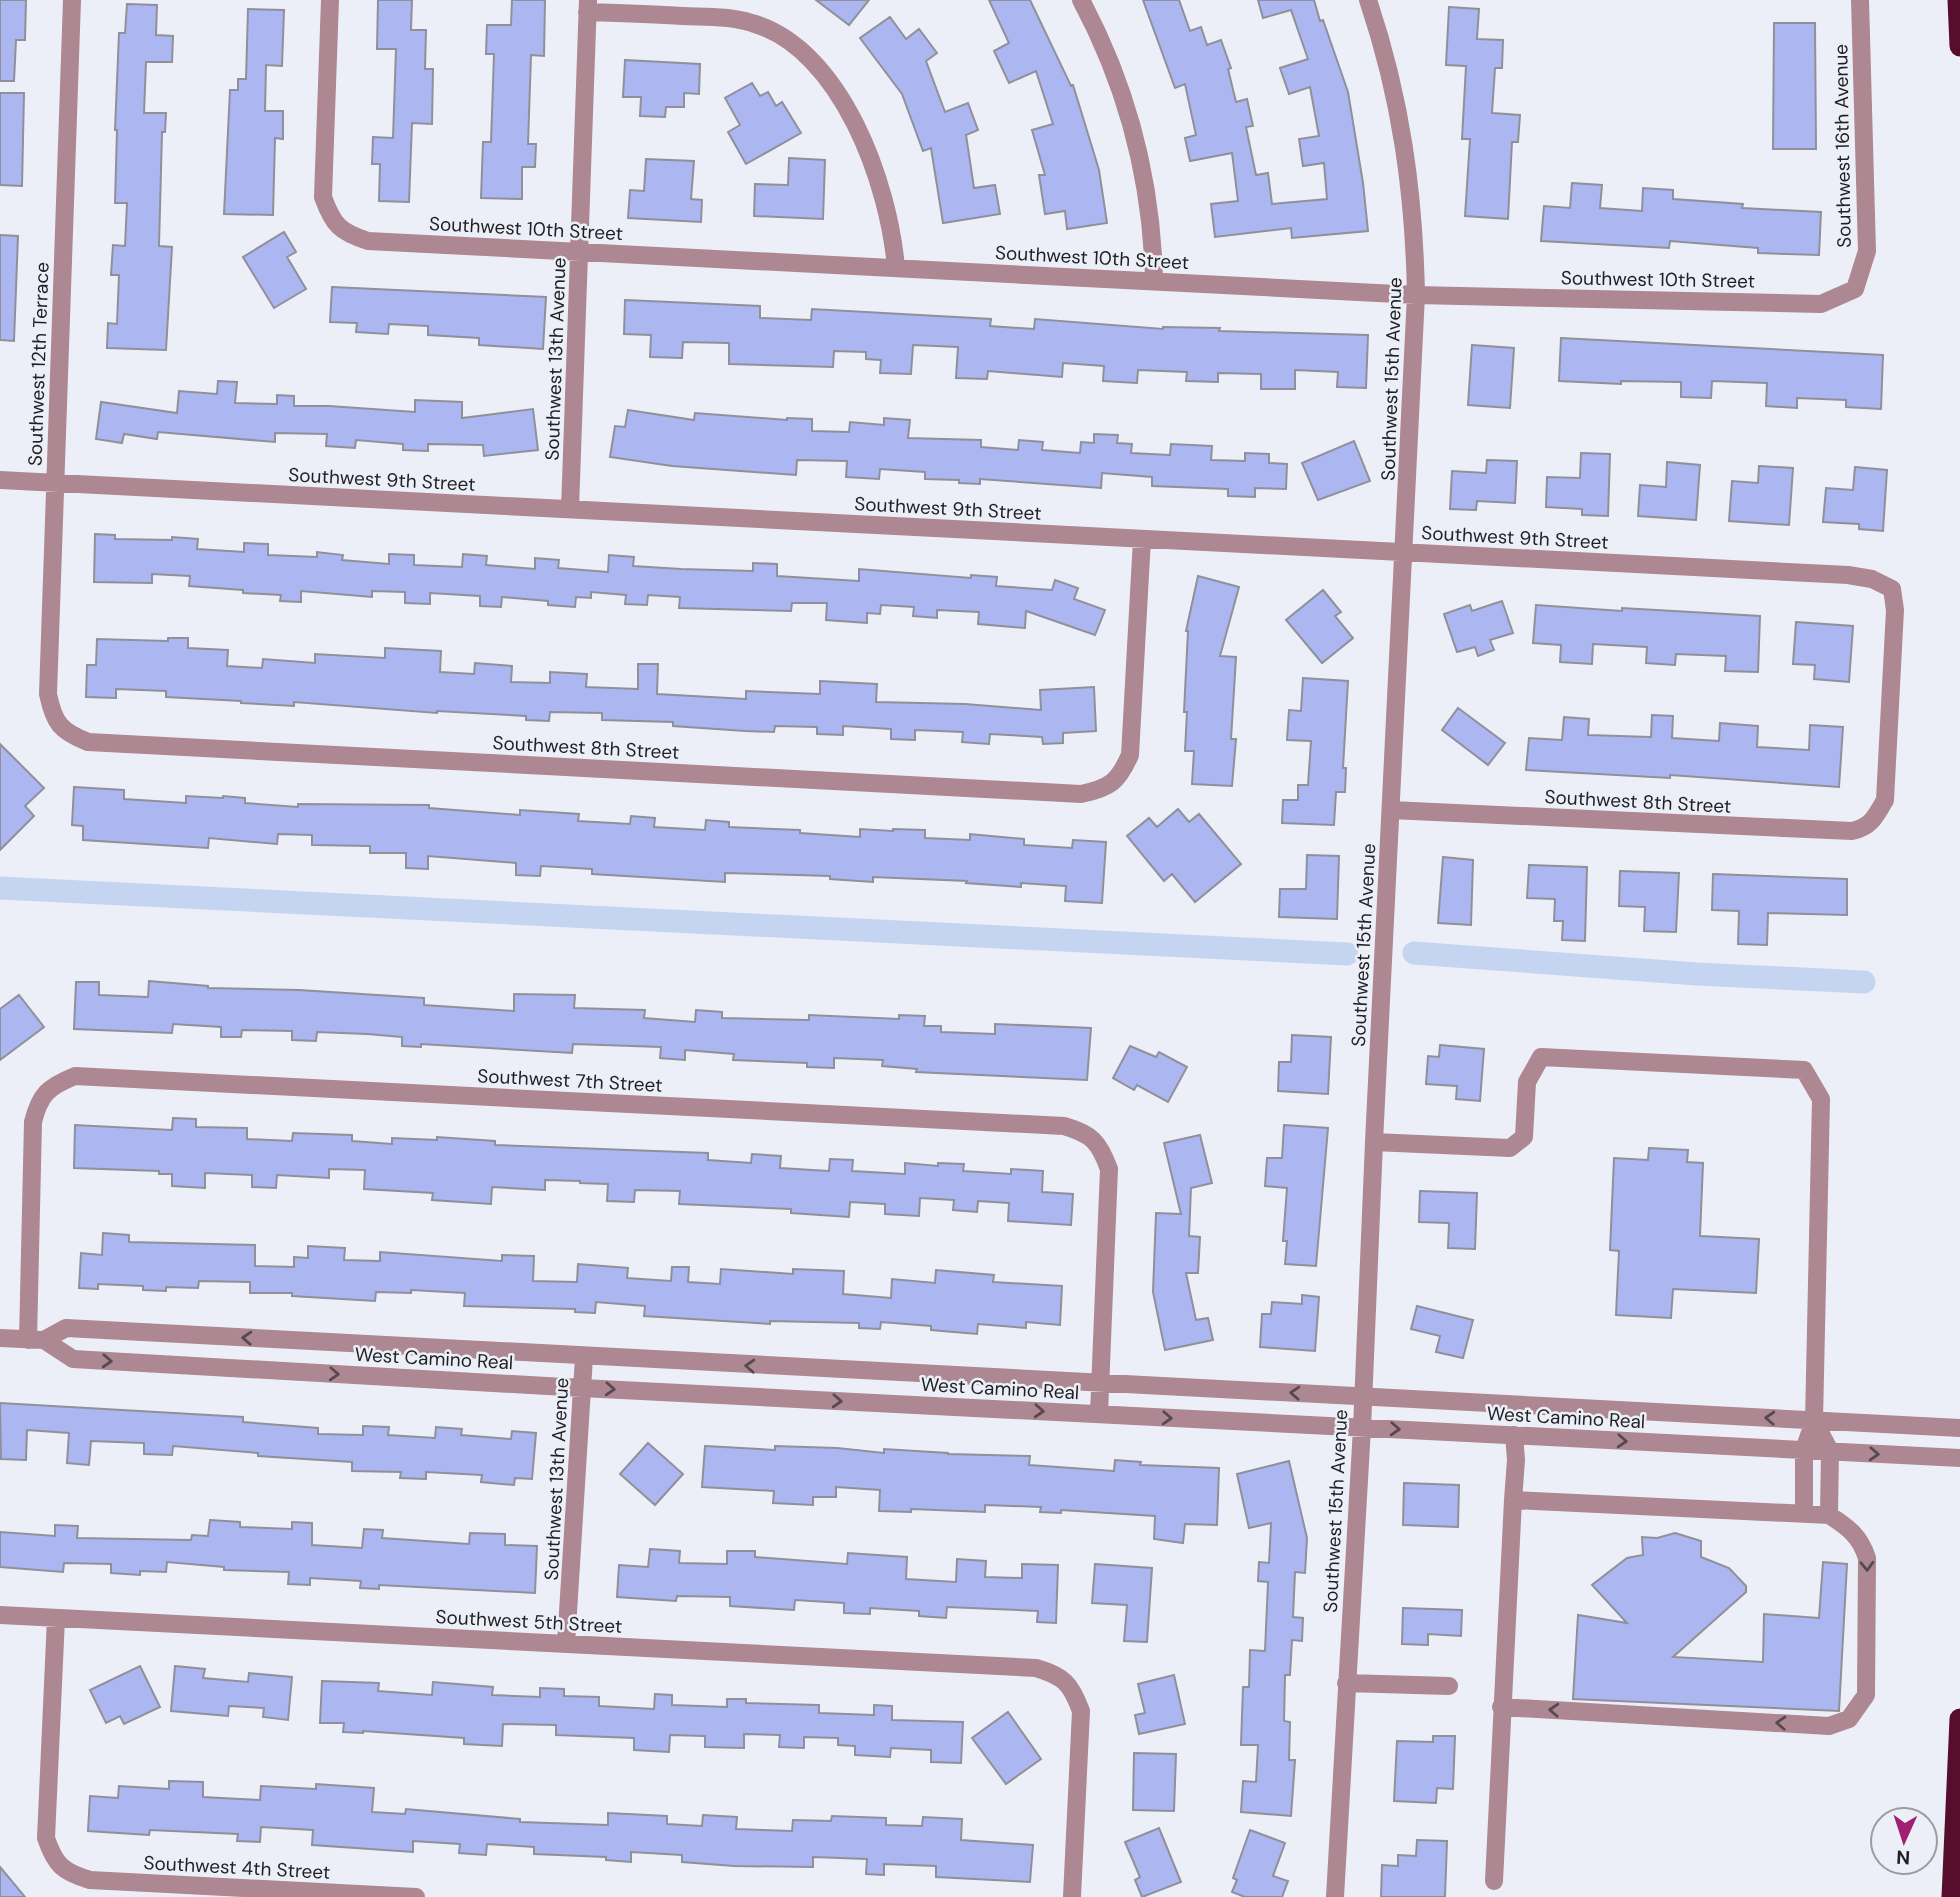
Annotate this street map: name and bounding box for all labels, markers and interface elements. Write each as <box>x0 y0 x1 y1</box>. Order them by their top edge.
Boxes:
street label: Southwest 16th Avenue <box>1828 44 1857 248</box>
street label: Southwest 10th Street <box>428 211 624 246</box>
street label: Southwest 10th Street <box>994 240 1190 275</box>
street label: Southwest 13th Avenue <box>539 257 572 461</box>
street label: Southwest 12th Terrace <box>22 262 55 466</box>
street label: Southwest 10th Street <box>1561 265 1755 294</box>
street label: Southwest 15th Avenue <box>1375 277 1408 481</box>
street label: Southwest 9th Street <box>288 462 476 497</box>
street label: Southwest 9th Street <box>854 491 1042 526</box>
street label: Southwest 9th Street <box>1421 520 1609 555</box>
street label: Southwest 8th Street <box>492 730 680 765</box>
street label: Southwest 8th Street <box>1544 784 1732 819</box>
street label: Southwest 15th Avenue <box>1346 843 1381 1047</box>
street label: Southwest 7th Street <box>477 1063 663 1098</box>
one-way arrow <box>241 1331 252 1346</box>
street label: West Camino Real <box>354 1342 514 1375</box>
one-way arrow <box>101 1354 112 1369</box>
one-way arrow <box>744 1358 755 1373</box>
one-way arrow <box>328 1366 339 1381</box>
street label: West Camino Real <box>920 1372 1080 1405</box>
street label: Southwest 13th Avenue <box>539 1377 574 1581</box>
one-way arrow <box>605 1382 616 1397</box>
one-way arrow <box>1289 1386 1300 1401</box>
one-way arrow <box>832 1393 843 1408</box>
street label: West Camino Real <box>1486 1401 1646 1434</box>
one-way arrow <box>1034 1404 1045 1419</box>
street label: Southwest 15th Avenue <box>1318 1409 1353 1613</box>
one-way arrow <box>1162 1410 1173 1425</box>
one-way arrow <box>1764 1411 1775 1426</box>
one-way arrow <box>1389 1422 1400 1437</box>
one-way arrow <box>1617 1433 1628 1448</box>
one-way arrow <box>1868 1446 1879 1461</box>
one-way arrow <box>1859 1561 1874 1572</box>
street label: Southwest 5th Street <box>435 1604 623 1639</box>
one-way arrow <box>1548 1703 1559 1718</box>
one-way arrow <box>1775 1716 1786 1731</box>
north arrow <box>1869 1806 1939 1876</box>
text: N <box>1896 1845 1911 1870</box>
street label: Southwest 4th Street <box>143 1850 331 1885</box>

